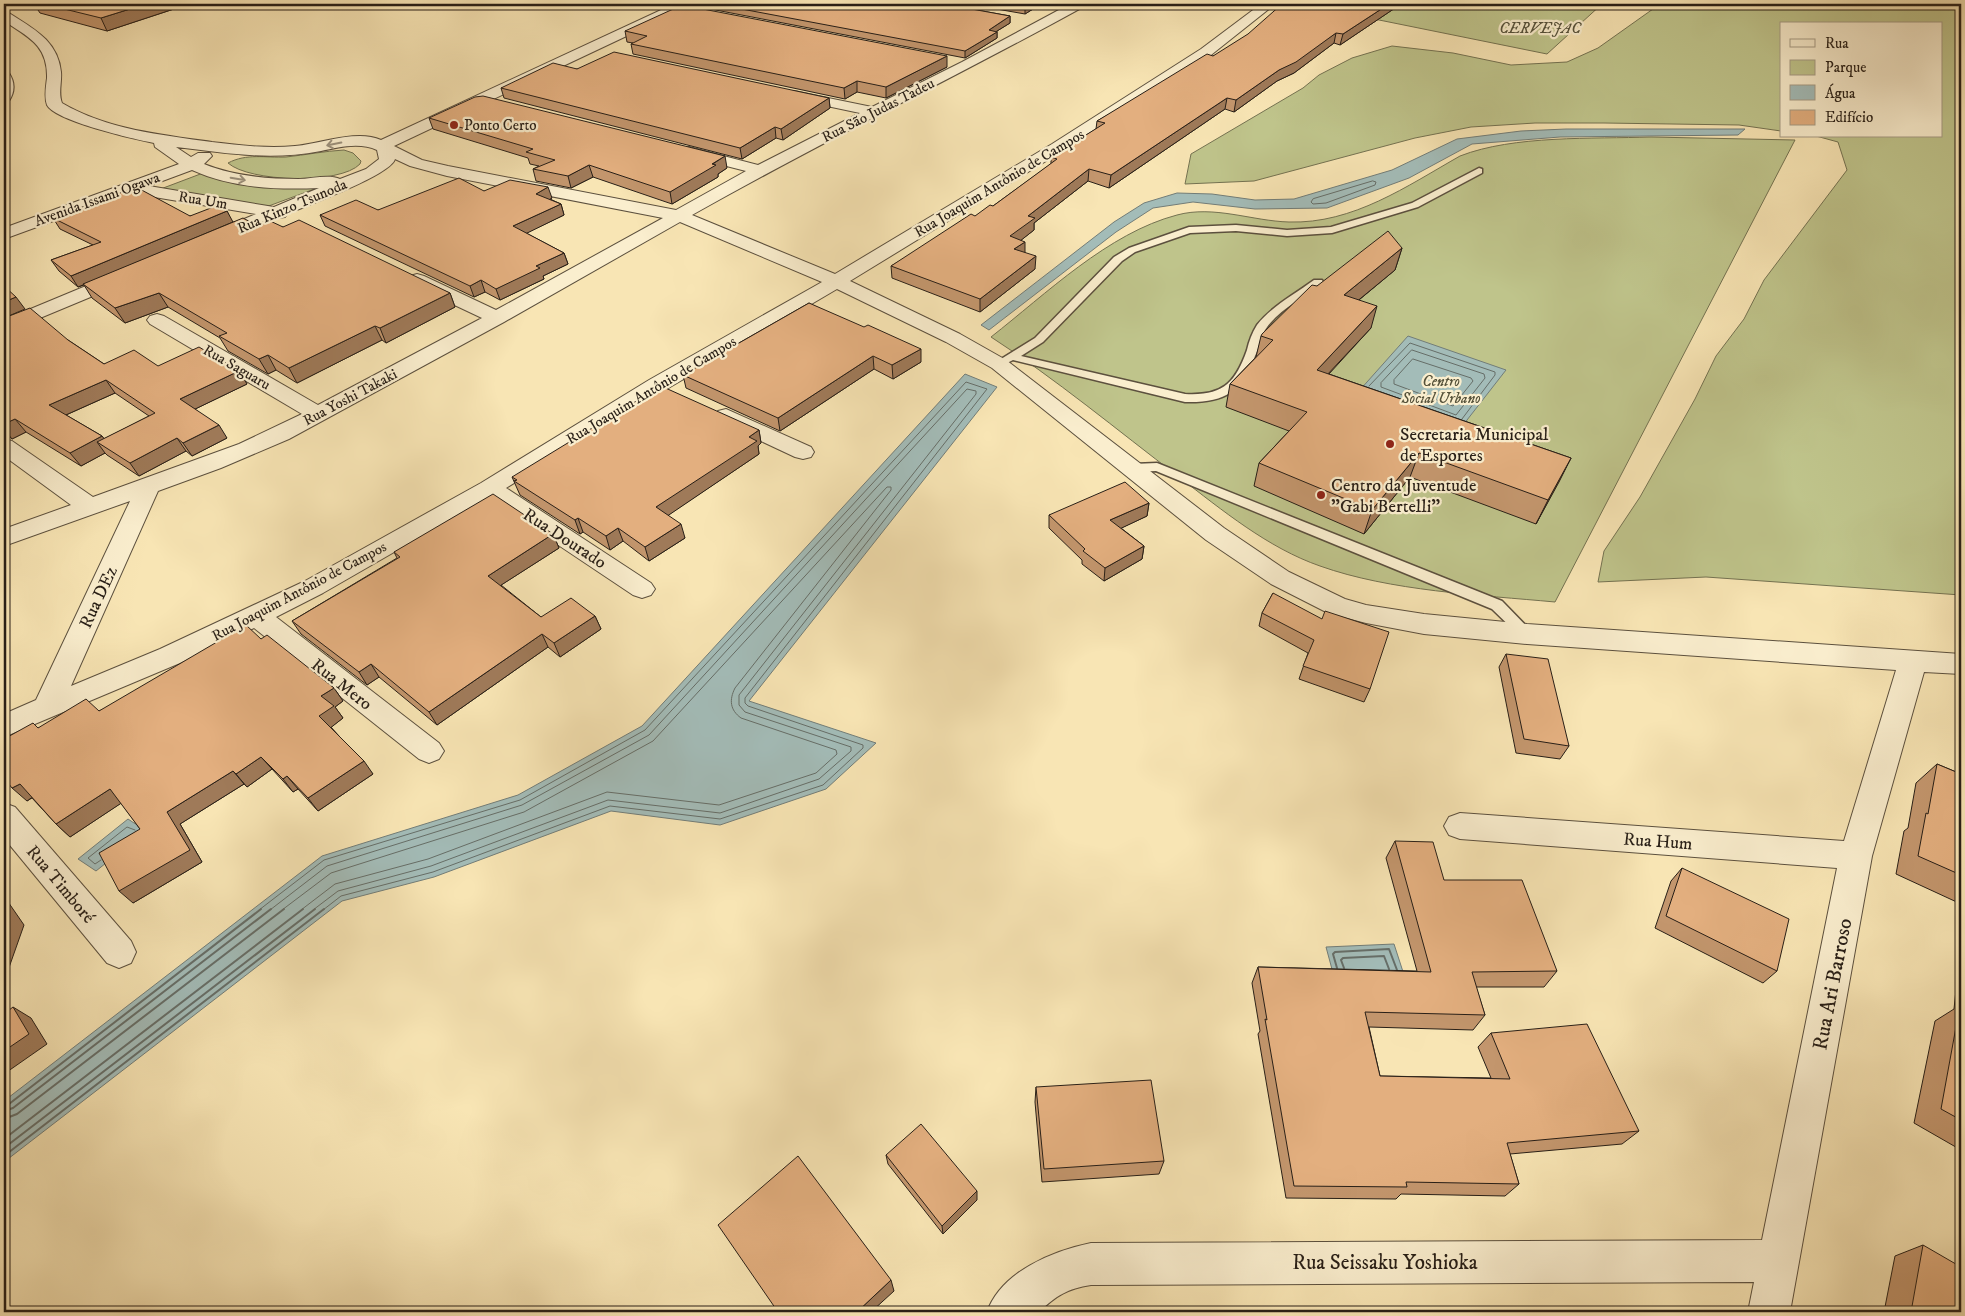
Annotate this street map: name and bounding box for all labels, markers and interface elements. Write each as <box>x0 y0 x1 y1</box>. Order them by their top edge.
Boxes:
park label: CERVEJAC <box>1499 19 1582 38</box>
legend <box>1780 22 1942 138</box>
text: Rua <box>1825 34 1849 53</box>
text: Parque <box>1825 58 1866 77</box>
street label: Rua São Judas Tadeu <box>819 74 938 147</box>
text: Água <box>1825 83 1856 103</box>
text: Edifício <box>1825 108 1873 127</box>
place label: Ponto Certo <box>464 116 537 135</box>
marker: Ponto Certo <box>448 119 460 131</box>
street label: Rua Joaquim Antônio de Campos <box>911 125 1088 242</box>
one-way arrow <box>326 140 342 149</box>
street label: Avenida Issami Ogawa <box>32 168 163 231</box>
one-way arrow <box>229 174 245 184</box>
street label: Rua Kinzo Tsunoda <box>234 175 350 238</box>
street label: Rua Um <box>177 187 229 214</box>
street label: Rua Joaquim Antônio de Campos <box>563 332 740 449</box>
street label: Rua Saguaru <box>200 341 274 394</box>
street label: Rua Yoshi Takaki <box>300 365 401 430</box>
park label: Centro Social Urbano <box>1400 372 1481 408</box>
place label: Secretaria Municipal de Esportes <box>1400 424 1549 467</box>
marker: Secretaria Municipal de Esportes <box>1384 438 1396 450</box>
place label: Centro da Juventude "Gabi Bertelli" <box>1331 475 1476 518</box>
marker: Centro da Juventude "Gabi Bertelli" <box>1315 489 1327 501</box>
street label: Rua Dourado <box>519 504 611 574</box>
street label: Rua Joaquim Antônio de Campos <box>209 537 390 646</box>
street label: Rua DEz <box>75 563 123 632</box>
street label: Rua Mero <box>307 654 376 716</box>
street label: Rua Hum <box>1623 829 1693 855</box>
street label: Rua Timboré <box>21 841 100 929</box>
street label: Rua Ari Barroso <box>1807 916 1859 1052</box>
street label: Rua Seissaku Yoshioka <box>1292 1250 1478 1276</box>

